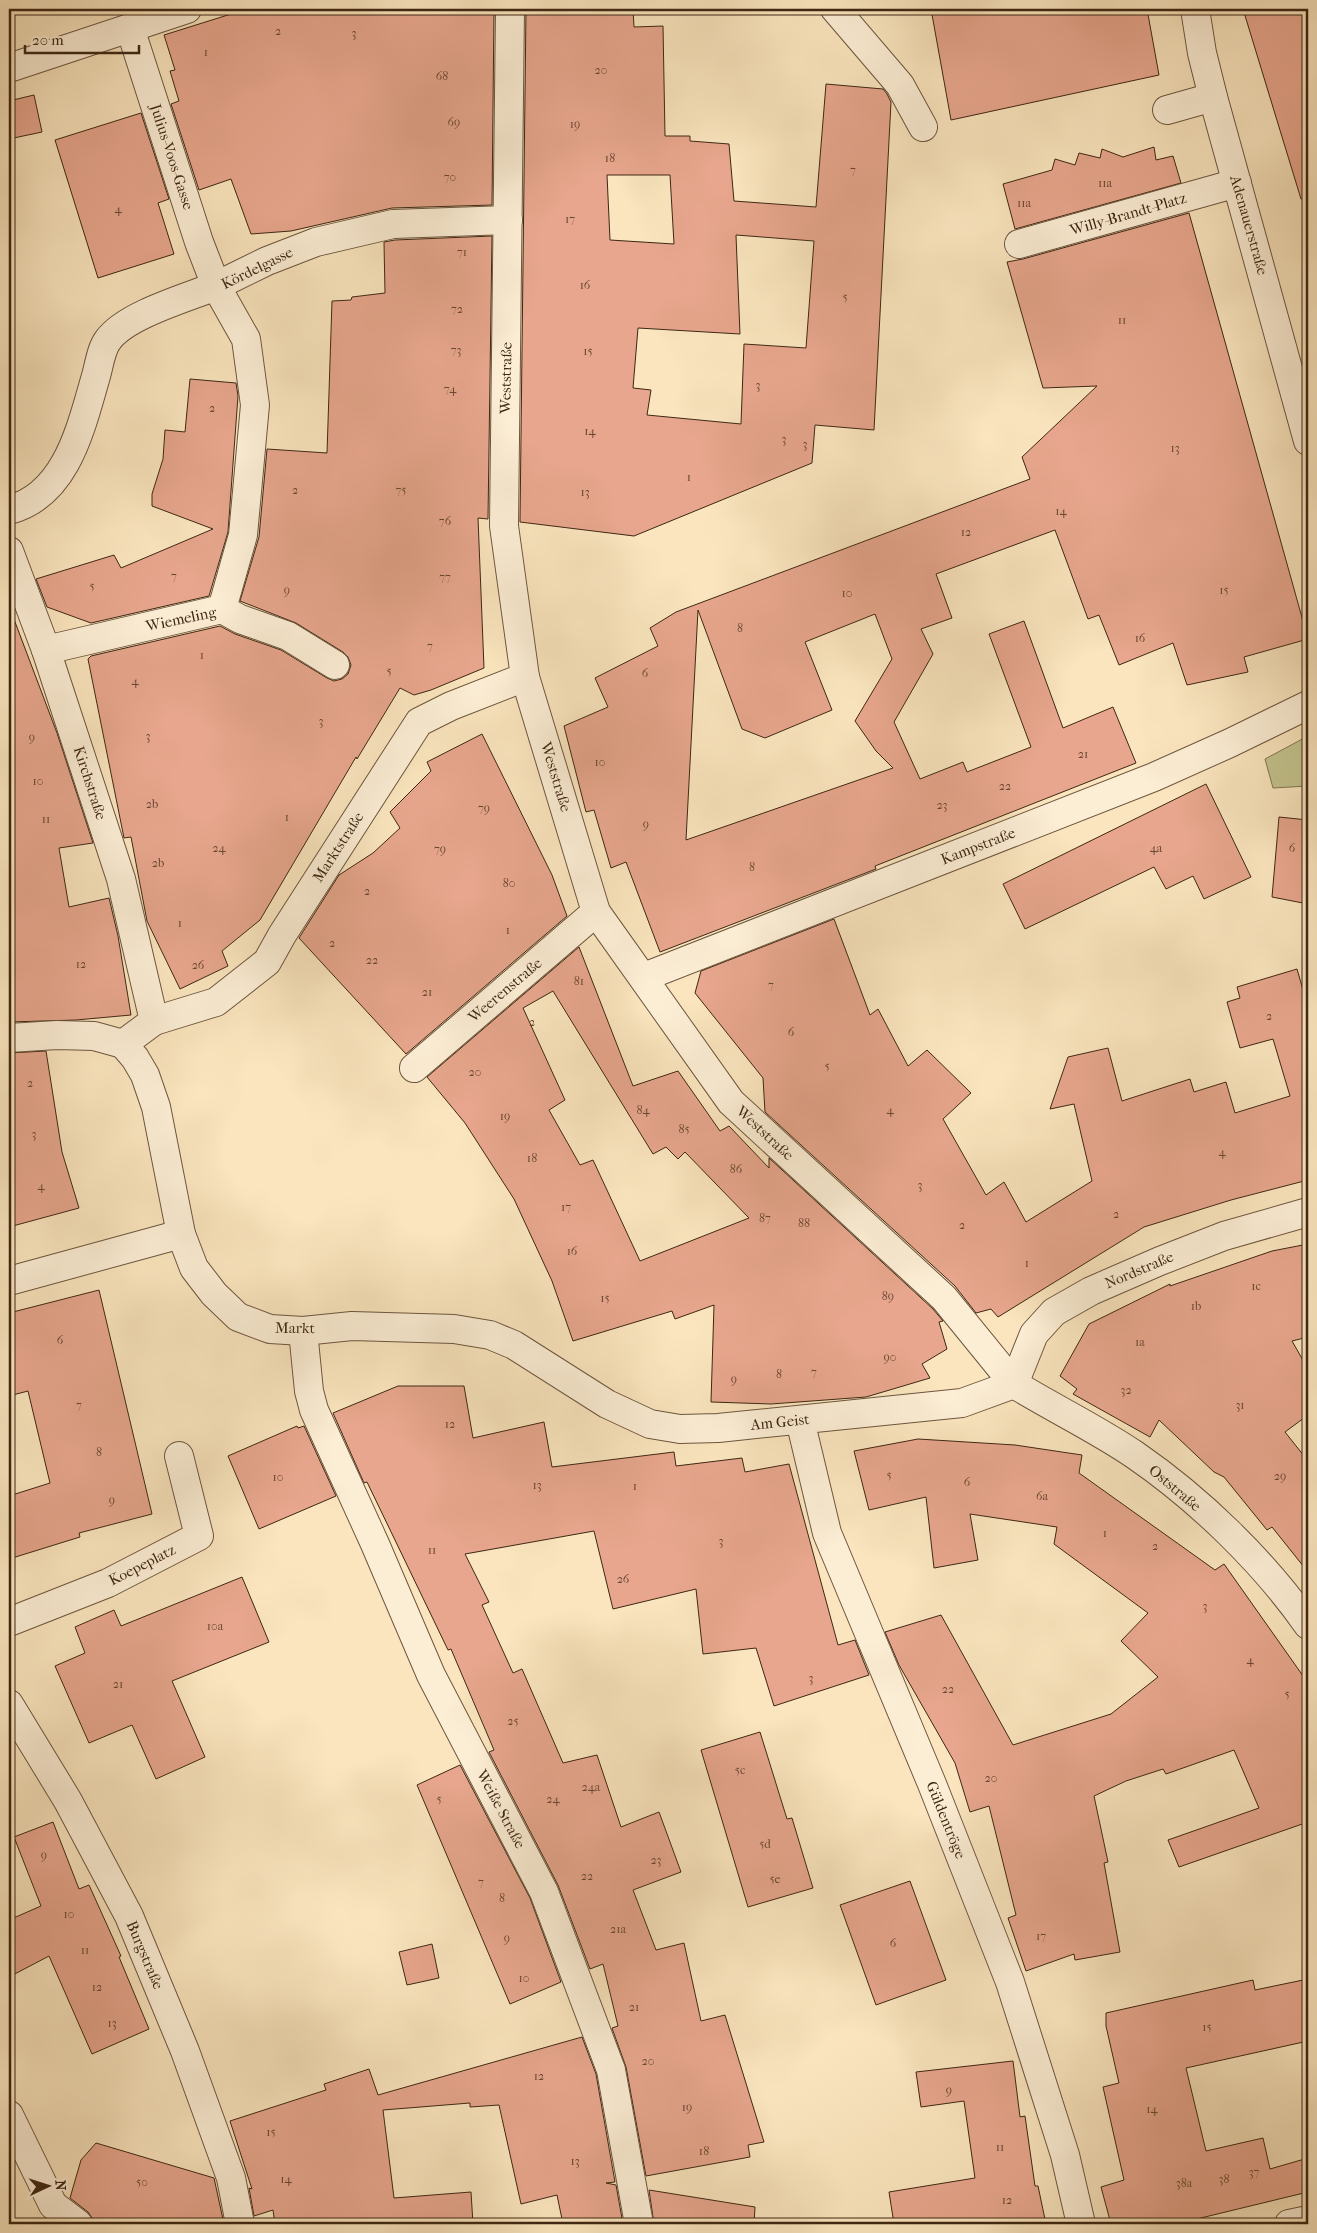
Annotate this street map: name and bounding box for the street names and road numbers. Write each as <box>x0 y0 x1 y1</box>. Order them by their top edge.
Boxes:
street label: Julius-Voos-Gasse <box>146 101 198 213</box>
street label: Adenauerstraße <box>1226 172 1272 278</box>
street label: Willy-Brandt-Platz <box>1067 189 1189 239</box>
street label: Kördelgasse <box>218 243 296 293</box>
street label: Weststraße <box>496 341 516 415</box>
street label: Wiemeling <box>143 603 219 635</box>
street label: Weststraße <box>537 739 575 815</box>
street label: Kirchstraße <box>70 744 111 823</box>
street label: Marktstraße <box>309 808 368 885</box>
street label: Kampstraße <box>938 823 1018 868</box>
street label: Weerenstraße <box>464 954 546 1027</box>
street label: Weststraße <box>732 1101 798 1164</box>
street label: Nordstraße <box>1102 1247 1177 1293</box>
street label: Markt <box>275 1319 316 1337</box>
street label: Am Geist <box>749 1410 811 1434</box>
street label: Oststraße <box>1145 1461 1205 1515</box>
street label: Koepeplatz <box>106 1540 179 1589</box>
street label: Weiße Straße <box>472 1766 530 1852</box>
street label: Güldentröge <box>922 1779 970 1862</box>
street label: Burgstraße <box>123 1918 168 1992</box>

